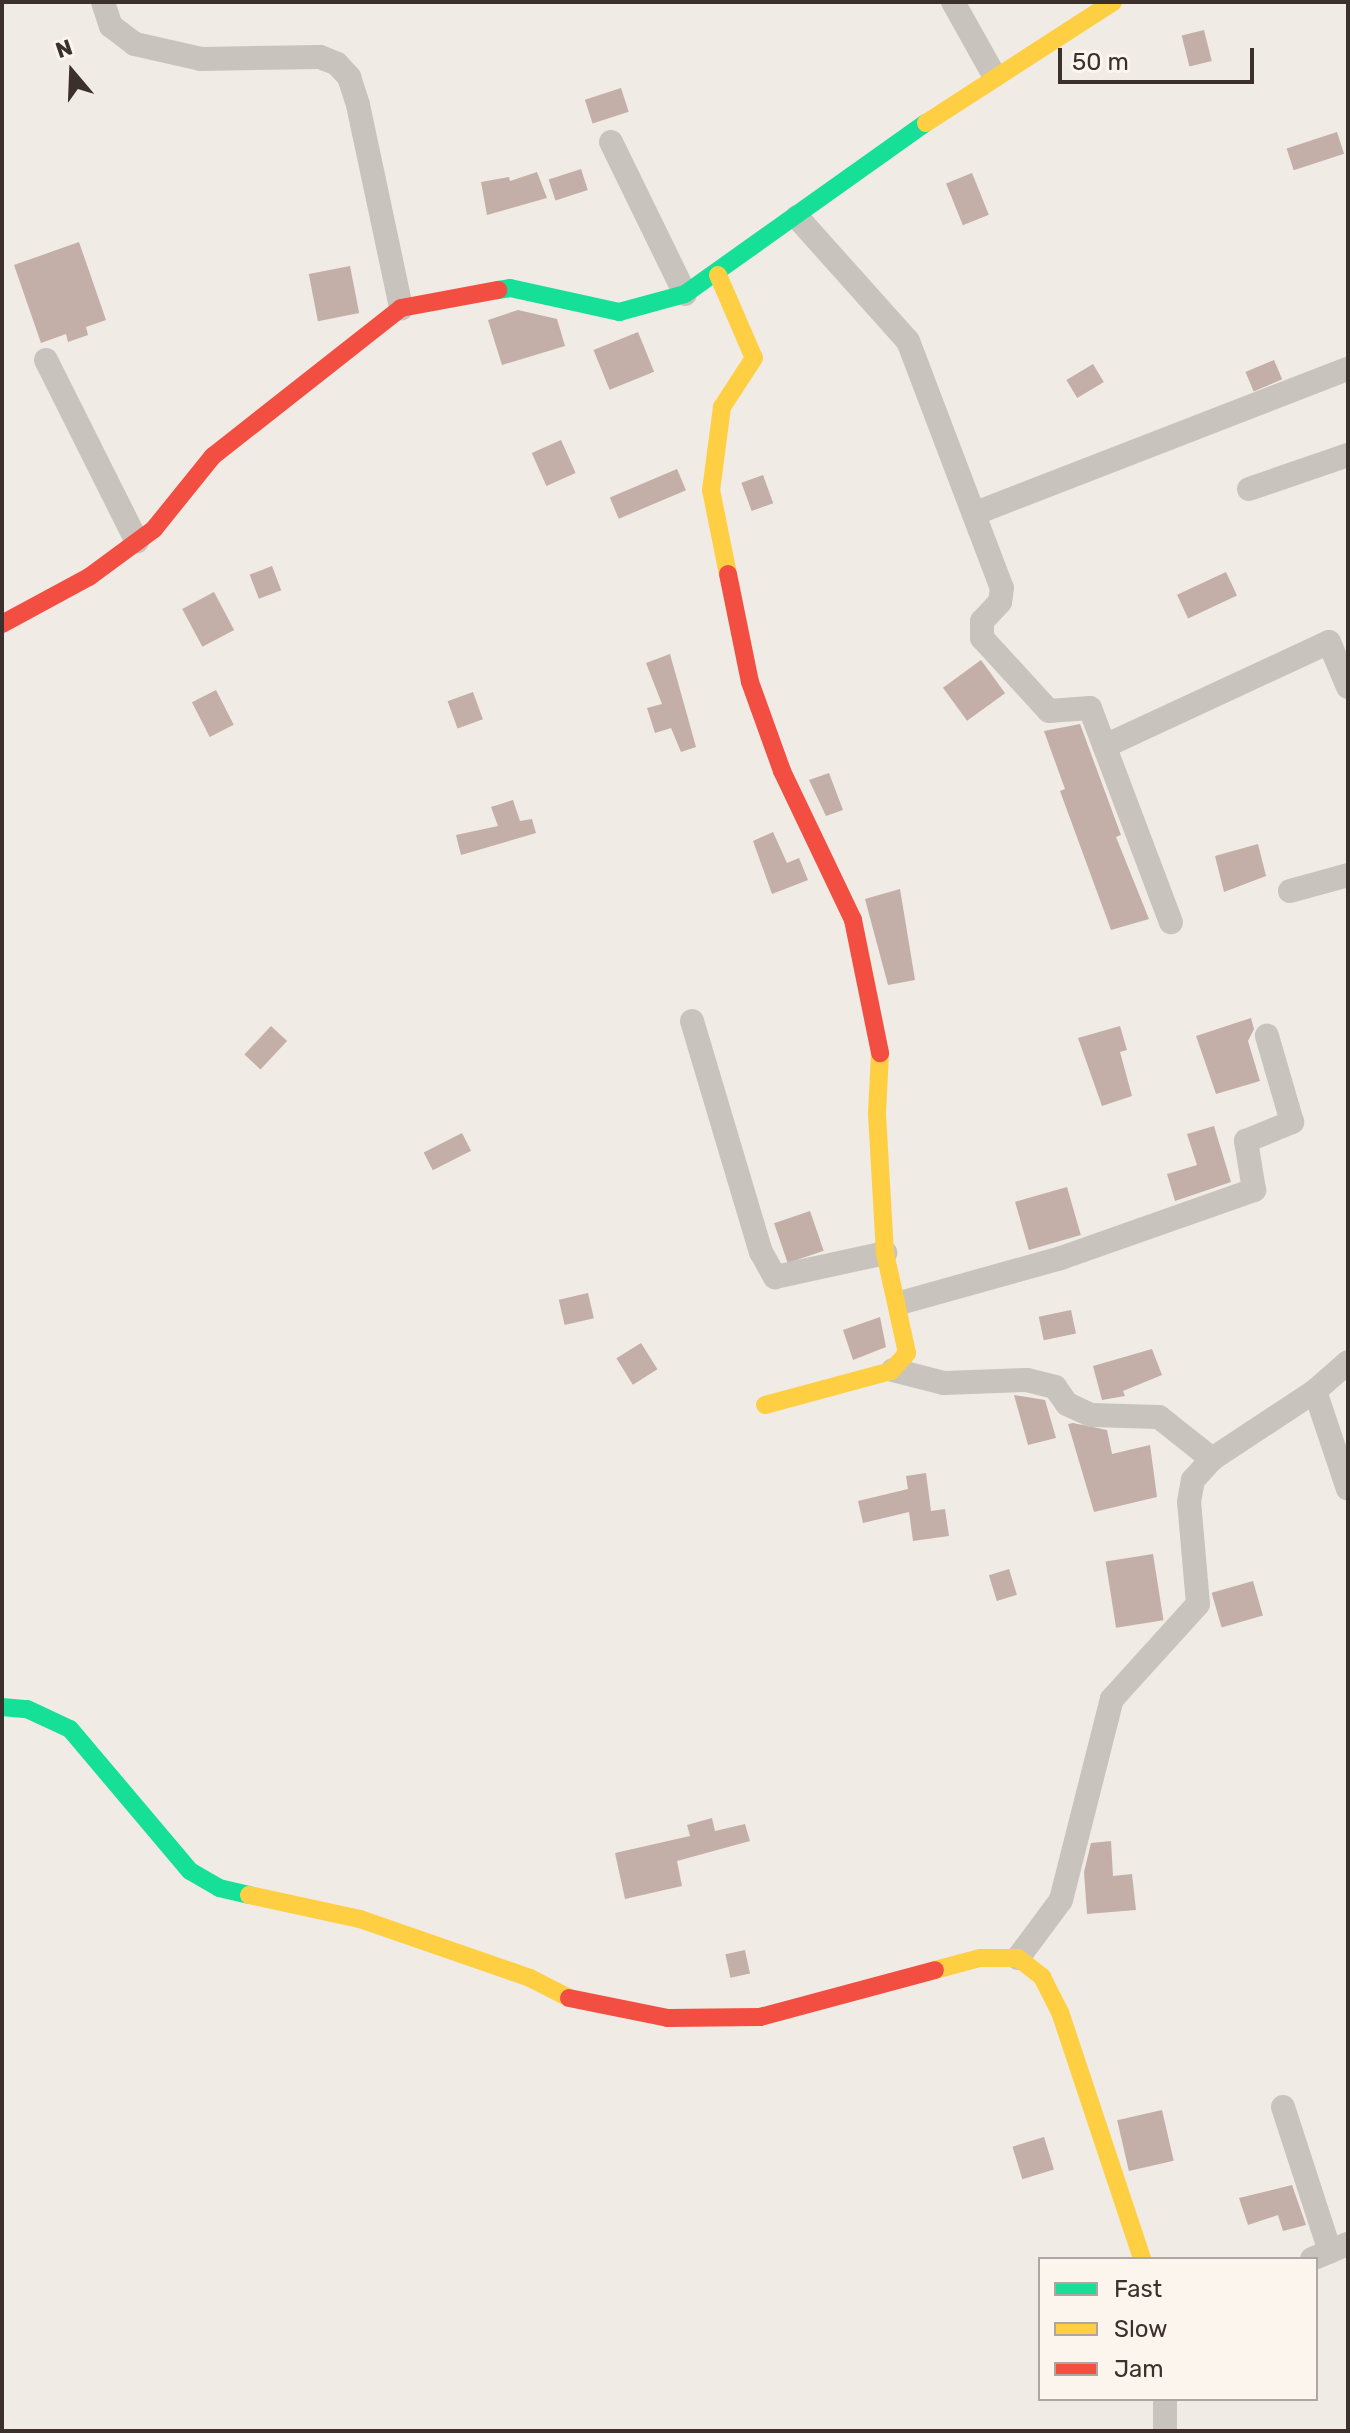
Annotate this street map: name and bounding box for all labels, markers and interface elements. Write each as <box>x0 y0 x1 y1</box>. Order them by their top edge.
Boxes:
north arrow <box>32 32 112 112</box>
scale bar <box>1062 32 1258 82</box>
text: N <box>52 33 76 64</box>
text: 50 m <box>1072 48 1129 76</box>
legend <box>1038 2257 1318 2401</box>
text: Fast <box>1114 2275 1162 2303</box>
text: Slow <box>1114 2315 1167 2343</box>
text: Jam <box>1114 2355 1164 2383</box>

